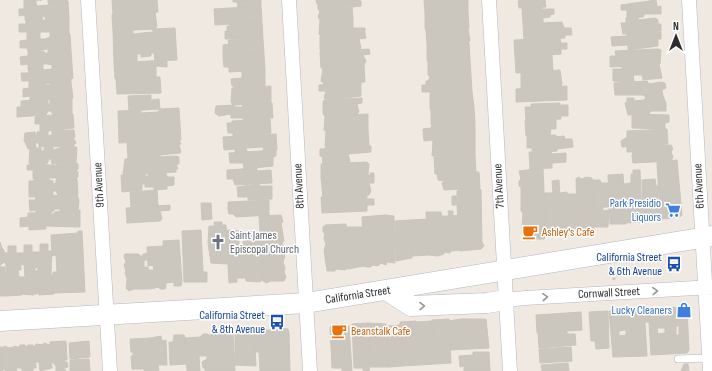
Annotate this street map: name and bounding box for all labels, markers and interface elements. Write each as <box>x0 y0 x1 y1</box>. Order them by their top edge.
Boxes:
north arrow <box>656 16 696 56</box>
text: N <box>673 20 679 33</box>
street label: 9th Avenue <box>90 162 108 208</box>
street label: 8th Avenue <box>290 163 308 209</box>
street label: 7th Avenue <box>490 163 508 209</box>
street label: 6th Avenue <box>690 163 708 209</box>
place label: Park Presidio Liquors <box>610 196 661 225</box>
supermarket icon: Park Presidio Liquors <box>664 201 682 219</box>
cafe icon: Ashley's Cafe <box>521 223 539 241</box>
place label: Ashley's Cafe <box>541 225 595 240</box>
place label: Saint James Episcopal Church <box>230 228 299 257</box>
church icon: Saint James Episcopal Church <box>209 233 227 251</box>
place label: California Street & 6th Avenue <box>596 250 662 279</box>
bus stop icon: California Street & 6th Avenue <box>665 255 683 273</box>
street label: California Street <box>324 282 392 308</box>
street label: Cornwall Street <box>578 284 641 302</box>
one-way arrow <box>652 287 658 296</box>
one-way arrow <box>542 292 548 301</box>
shop icon: Lucky Cleaners <box>675 301 693 319</box>
one-way arrow <box>419 302 425 310</box>
place label: Lucky Cleaners <box>612 303 672 318</box>
place label: California Street & 8th Avenue <box>199 308 265 337</box>
bus stop icon: California Street & 8th Avenue <box>268 313 286 331</box>
cafe icon: Beanstalk Cafe <box>330 322 348 340</box>
place label: Beanstalk Cafe <box>351 324 411 339</box>

